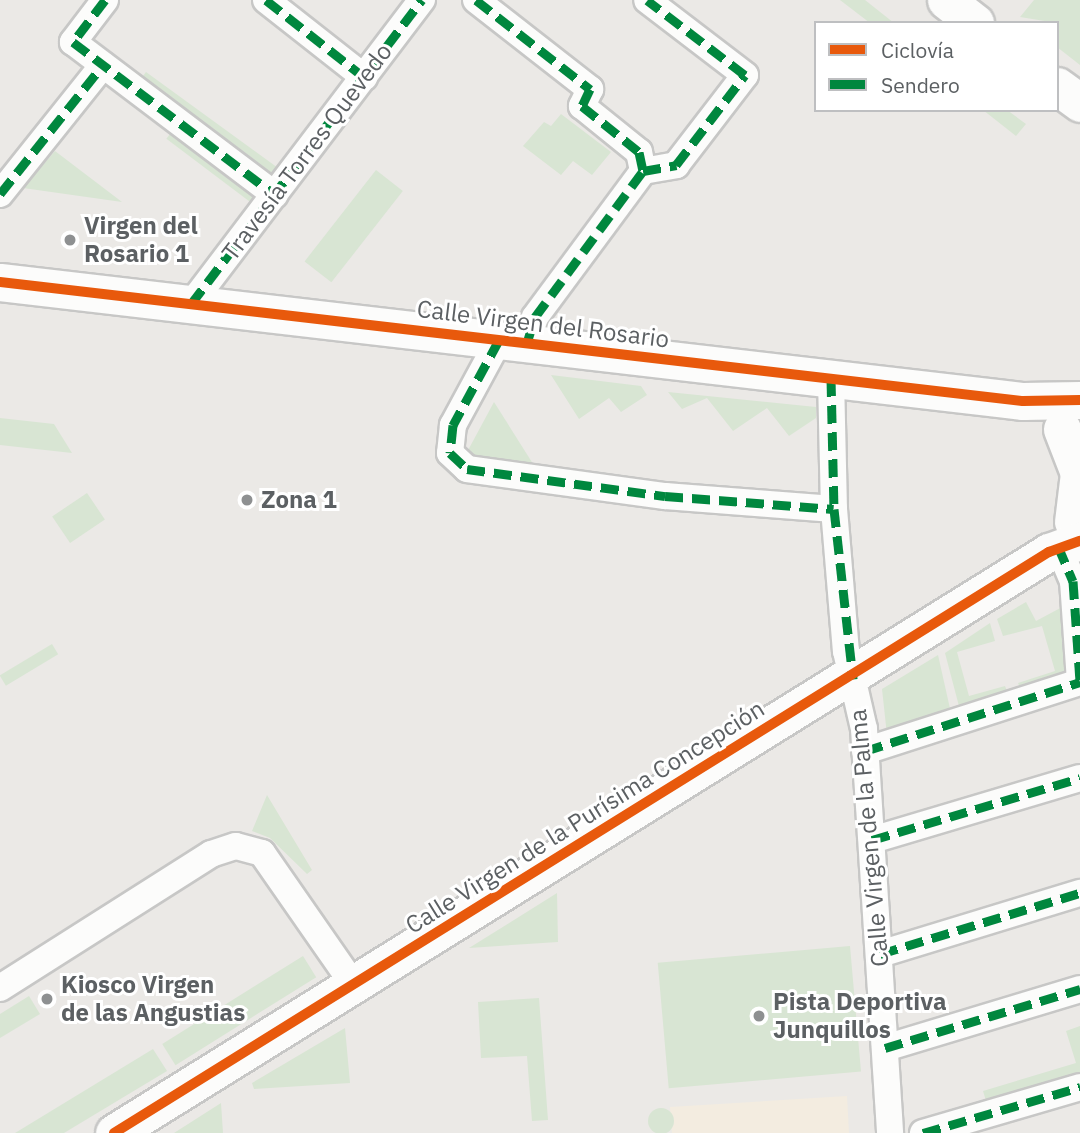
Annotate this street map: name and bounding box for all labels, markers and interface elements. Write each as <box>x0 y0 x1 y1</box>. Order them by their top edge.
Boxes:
legend <box>814 21 1059 112</box>
text: Ciclovía <box>881 36 954 64</box>
street label: Travesía Torres Quevedo <box>216 38 398 266</box>
text: Sendero <box>881 71 960 99</box>
place label: Virgen del Rosario 1 <box>84 212 198 268</box>
marker: Virgen del Rosario 1 <box>62 232 78 248</box>
street label: Calle Virgen del Rosario <box>415 294 671 354</box>
place label: Zona 1 <box>261 486 337 514</box>
marker: Zona 1 <box>239 492 255 508</box>
street label: Calle Virgen de la Purísima Concepción <box>400 694 770 940</box>
street label: Calle Virgen de la Palma <box>843 708 895 968</box>
place label: Kiosco Virgen de las Angustias <box>61 971 245 1027</box>
place label: Pista Deportiva Junquillos <box>773 988 947 1044</box>
marker: Kiosco Virgen de las Angustias <box>39 991 55 1007</box>
marker: Pista Deportiva Junquillos <box>751 1008 767 1024</box>

